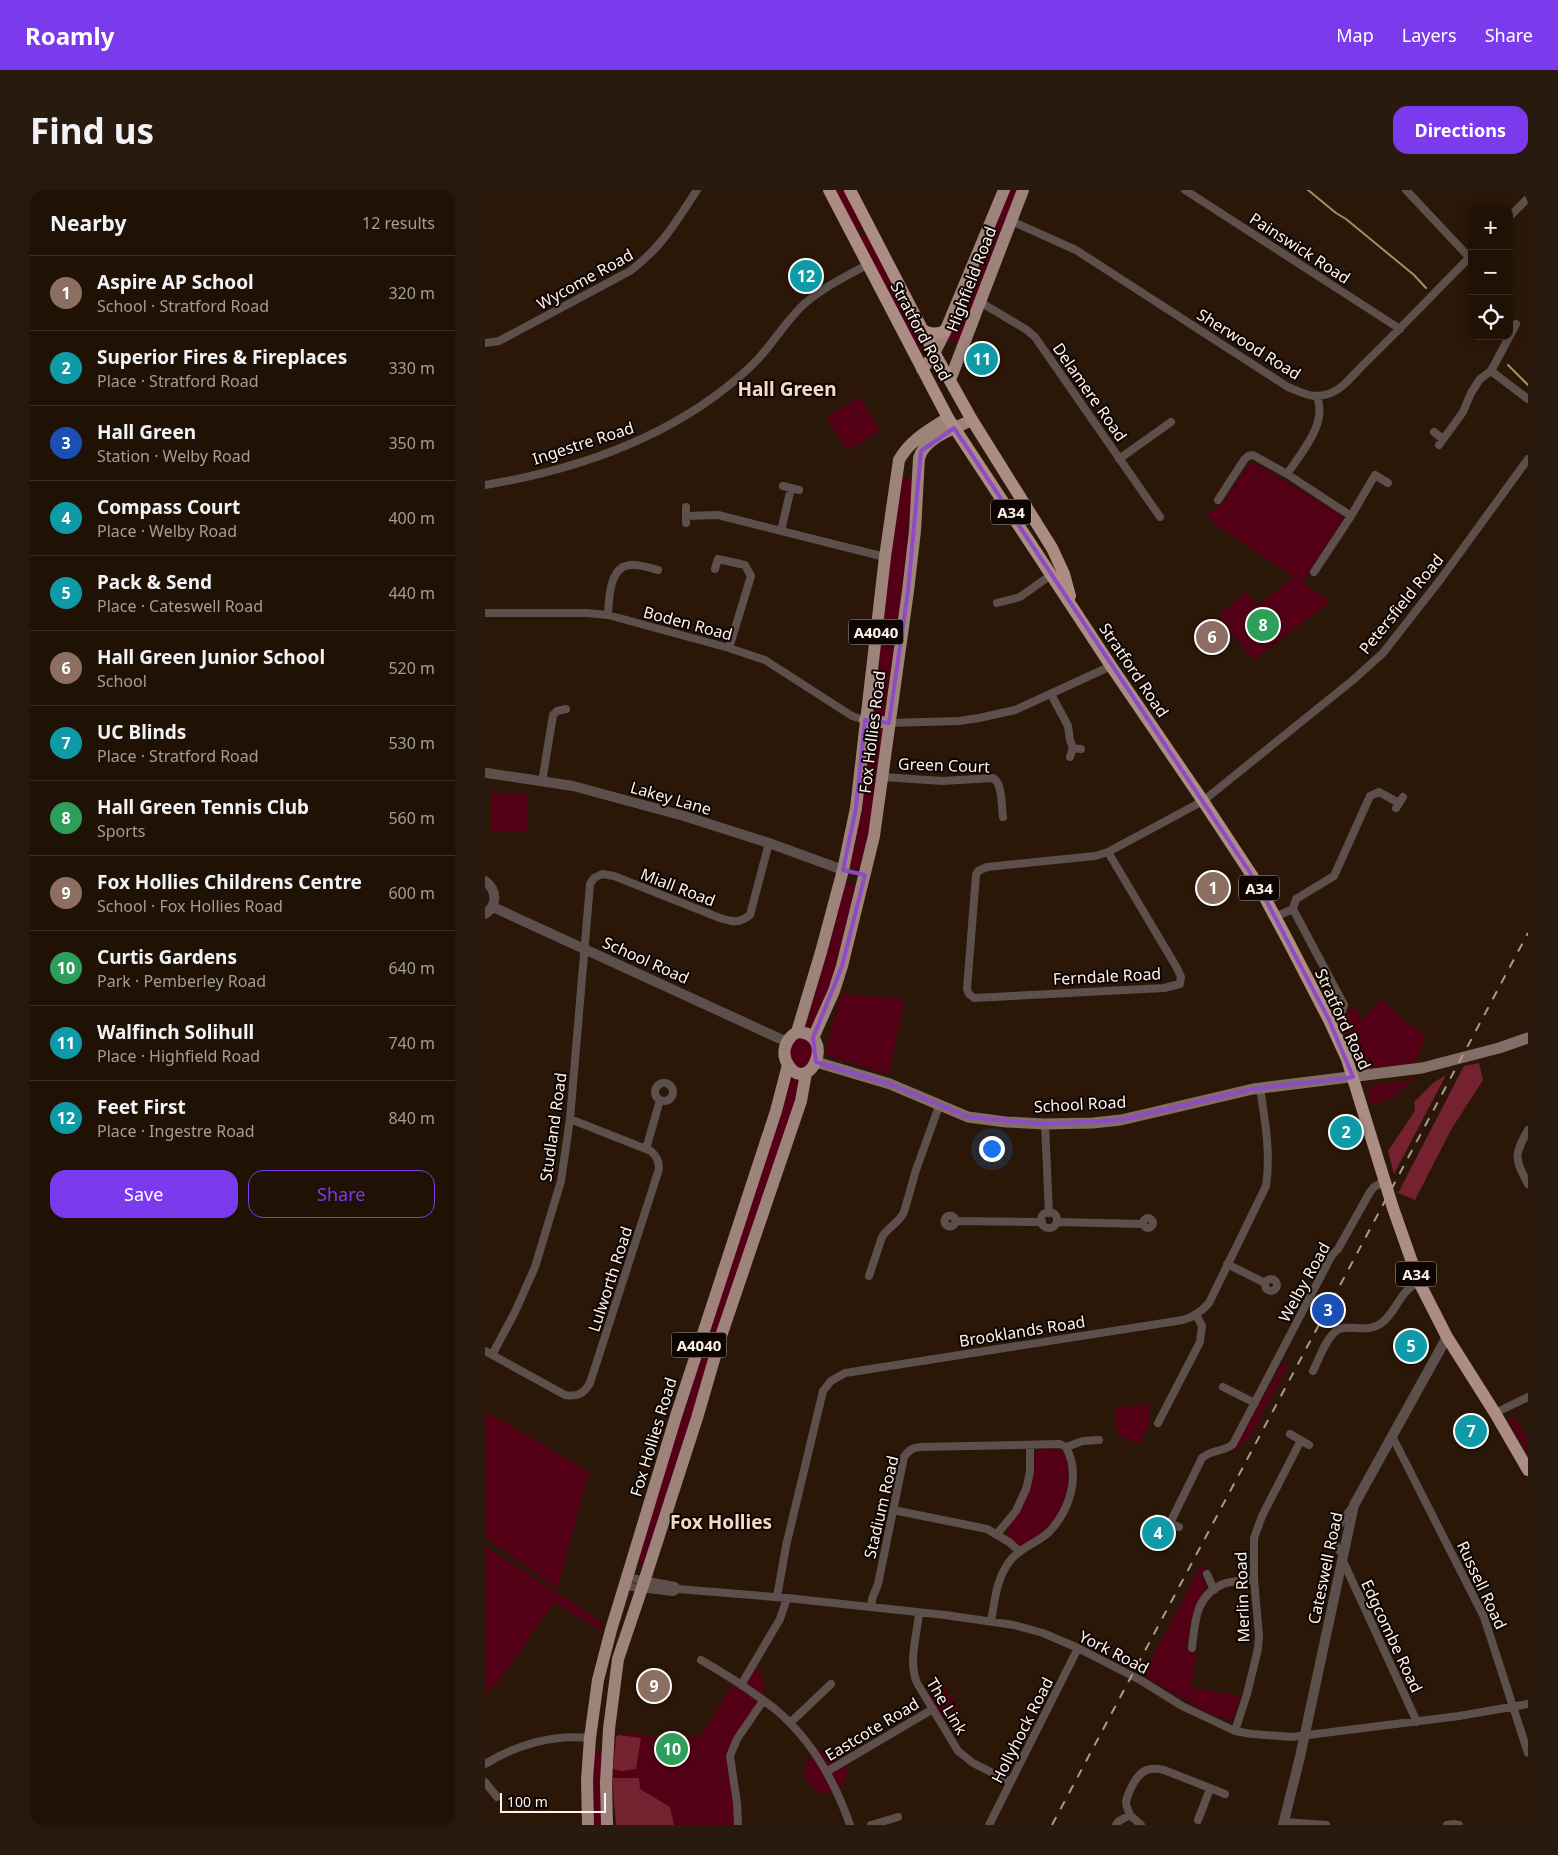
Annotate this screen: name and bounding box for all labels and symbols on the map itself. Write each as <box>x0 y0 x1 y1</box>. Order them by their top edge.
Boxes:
street label: Painswick Road <box>1245 207 1355 289</box>
street label: Highfield Road <box>941 223 1001 335</box>
street label: Wycome Road <box>533 243 637 315</box>
pin: 12 <box>790 257 822 295</box>
street label: Stratford Road <box>886 277 956 385</box>
street label: Sherwood Road <box>1193 303 1305 385</box>
street label: Delamere Road <box>1048 338 1132 446</box>
pin: 11 <box>966 340 998 378</box>
district label: Hall Green <box>737 376 837 402</box>
street label: Ingestre Road <box>529 416 637 470</box>
road number: A34 <box>991 500 1031 524</box>
street label: Petersfield Road <box>1354 549 1448 659</box>
street label: Boden Road <box>641 601 735 645</box>
pin: 8 <box>1247 606 1279 644</box>
street label: Stratford Road <box>1094 618 1174 722</box>
pin: 6 <box>1196 618 1228 656</box>
road number: A4040 <box>849 620 903 644</box>
street label: Fox Hollies Road <box>854 669 890 795</box>
street label: Green Court <box>898 752 991 778</box>
street label: Lakey Lane <box>628 776 714 820</box>
street label: Miall Road <box>637 863 719 911</box>
pin: 1 <box>1197 869 1229 907</box>
road number: A34 <box>1239 876 1279 900</box>
street label: School Road <box>599 931 693 989</box>
street label: Ferndale Road <box>1052 962 1162 990</box>
street label: Stratford Road <box>1310 965 1376 1073</box>
street label: Studland Road <box>534 1071 572 1183</box>
street label: School Road <box>1033 1091 1127 1117</box>
pin: 2 <box>1330 1113 1362 1151</box>
your location <box>979 1136 1005 1162</box>
street label: Lulworth Road <box>583 1224 637 1334</box>
street label: Welby Road <box>1273 1238 1335 1326</box>
road number: A34 <box>1396 1262 1436 1286</box>
pin: 3 <box>1312 1291 1344 1329</box>
street label: Brooklands Road <box>957 1310 1087 1352</box>
pin: 5 <box>1395 1327 1427 1365</box>
road number: A4040 <box>671 1332 727 1358</box>
street label: Fox Hollies Road <box>624 1375 682 1499</box>
pin: 7 <box>1455 1412 1487 1450</box>
street label: Stadium Road <box>858 1453 904 1561</box>
district label: Fox Hollies <box>670 1509 772 1535</box>
street label: Cateswell Road <box>1302 1510 1348 1626</box>
pin: 4 <box>1142 1514 1174 1552</box>
street label: Russell Road <box>1452 1537 1512 1633</box>
street label: Merlin Road <box>1229 1551 1255 1643</box>
street label: Edgcombe Road <box>1356 1576 1428 1696</box>
street label: York Road <box>1075 1625 1153 1679</box>
pin: 9 <box>638 1667 670 1705</box>
street label: The Link <box>921 1673 973 1739</box>
street label: Hollyhock Road <box>986 1673 1058 1787</box>
street label: Eastcote Road <box>821 1692 923 1766</box>
pin: 10 <box>656 1730 688 1768</box>
scale bar <box>500 1790 606 1813</box>

